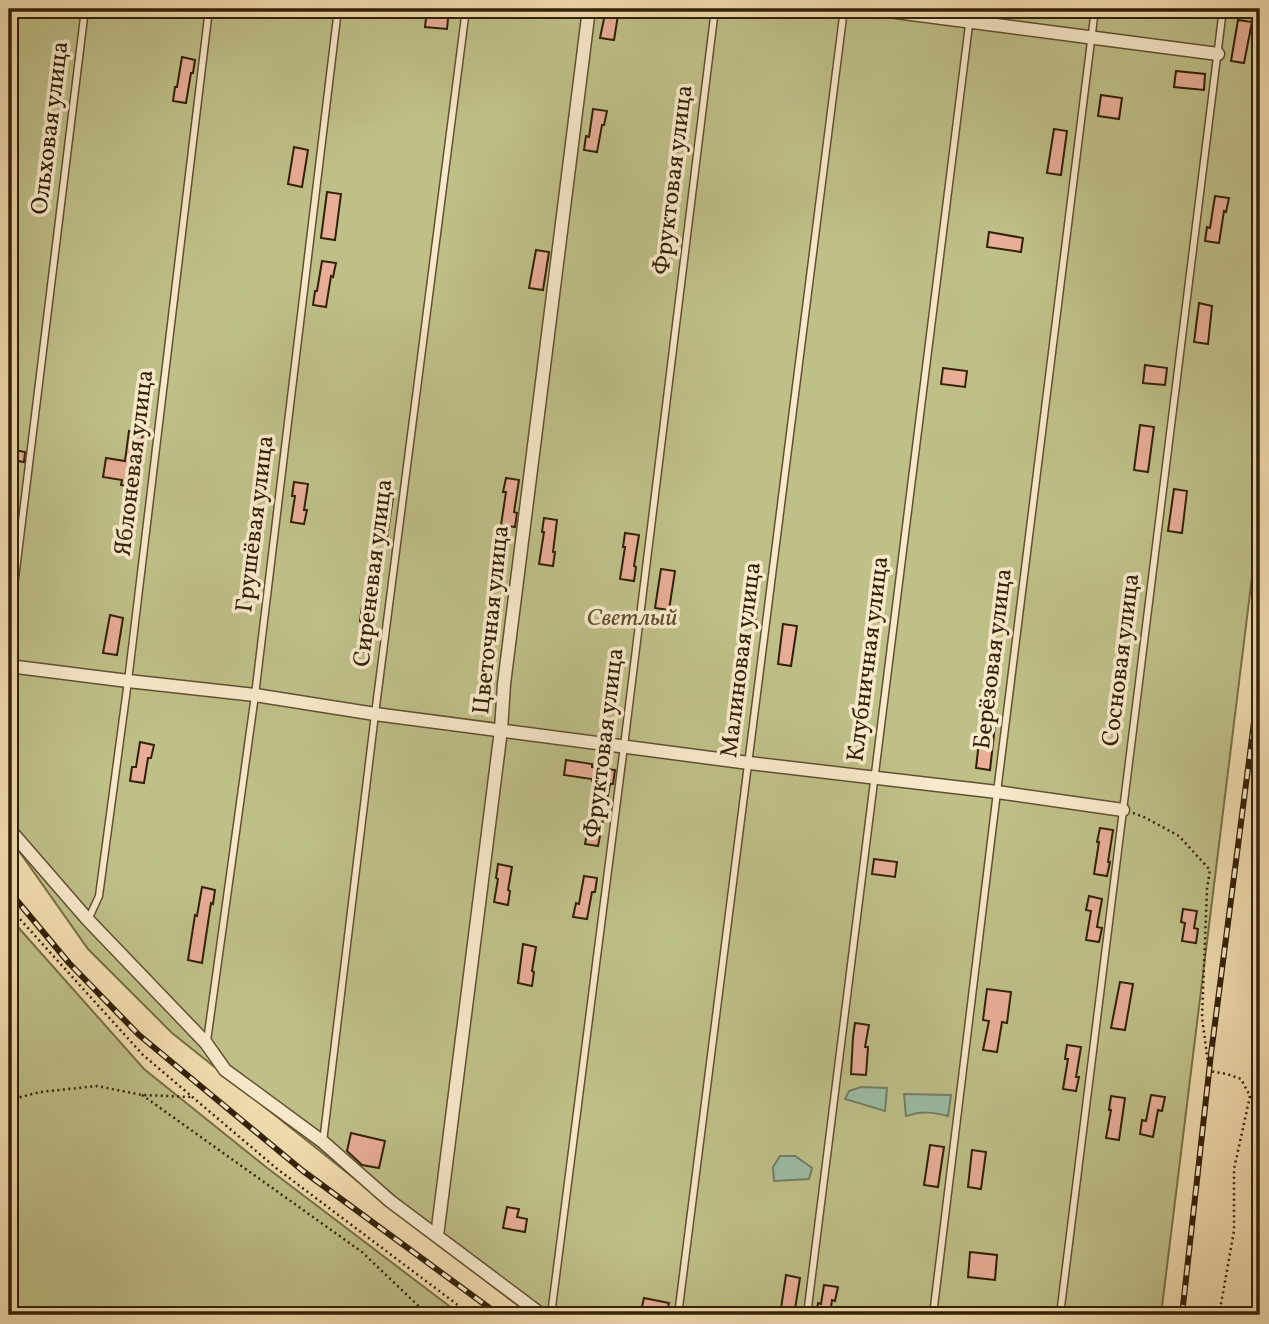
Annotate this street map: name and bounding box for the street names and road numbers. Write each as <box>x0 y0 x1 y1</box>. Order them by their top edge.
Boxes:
street label: Ольховая улица <box>24 39 78 217</box>
street label: Фруктовая улица <box>645 83 703 277</box>
street label: Яблоневая улица <box>107 368 163 558</box>
street label: Грушёвая улица <box>228 434 284 614</box>
street label: Сиреневая улица <box>346 477 402 669</box>
street label: Цветочная улица <box>465 524 519 716</box>
street label: Клубничная улица <box>840 554 898 764</box>
street label: Малиновая улица <box>713 560 771 760</box>
street label: Берёзовая улица <box>966 567 1022 751</box>
street label: Сосновая улица <box>1095 572 1149 748</box>
street label: Фруктовая улица <box>576 646 634 840</box>

